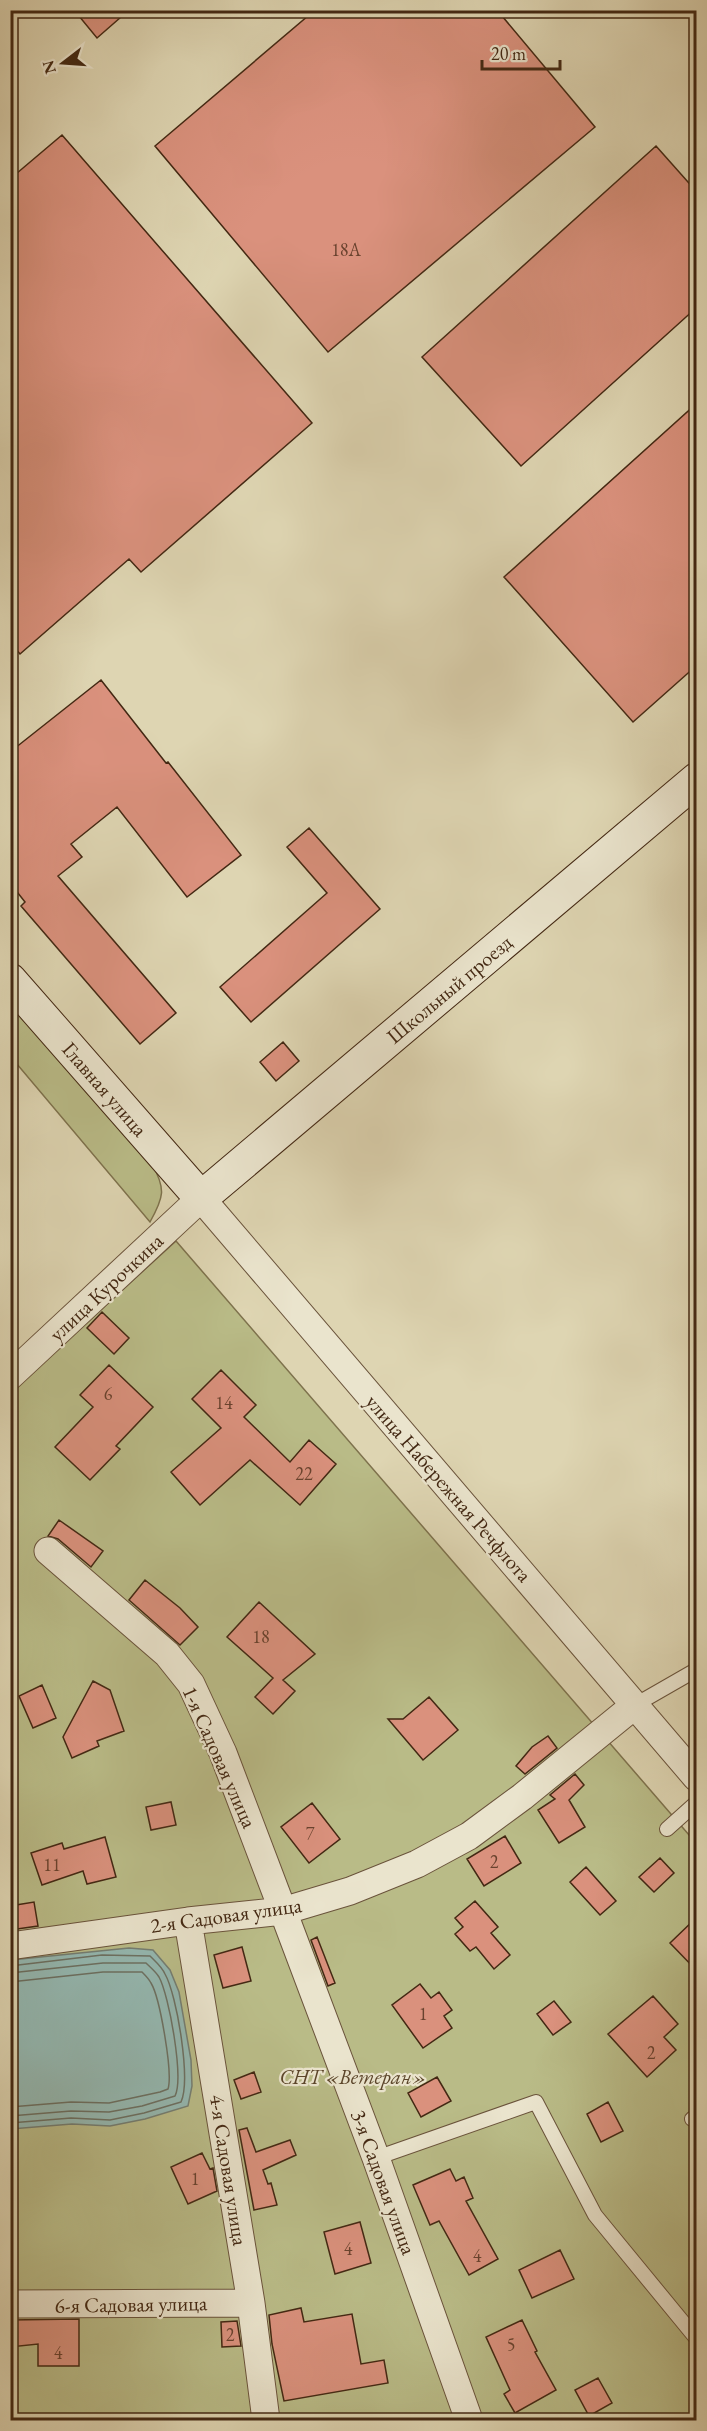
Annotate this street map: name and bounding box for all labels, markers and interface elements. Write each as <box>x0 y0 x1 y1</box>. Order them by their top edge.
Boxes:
north arrow <box>33 33 93 93</box>
scale bar <box>482 33 560 71</box>
text: 20 m <box>491 42 526 65</box>
text: N <box>37 58 61 77</box>
house number: 18А <box>331 238 361 261</box>
street label: Школьный проезд <box>381 928 518 1049</box>
street label: Главная улица <box>56 1036 154 1143</box>
street label: улица Курочкина <box>43 1227 169 1347</box>
house number: 6 <box>104 1382 113 1405</box>
street label: улица Набережная Речфлота <box>360 1388 538 1588</box>
house number: 14 <box>215 1391 233 1414</box>
house number: 22 <box>295 1462 313 1485</box>
house number: 18 <box>252 1625 270 1648</box>
street label: 1-я Садовая улица <box>177 1682 264 1833</box>
house number: 7 <box>306 1822 315 1845</box>
house number: 2 <box>490 1850 499 1873</box>
house number: 11 <box>43 1853 61 1876</box>
street label: 2-я Садовая улица <box>149 1891 304 1939</box>
house number: 1 <box>419 2002 427 2025</box>
house number: 2 <box>647 2041 656 2064</box>
park label: СНТ «Ветеран» <box>279 2063 427 2090</box>
street label: 4-я Садовая улица <box>204 2093 254 2248</box>
street label: 3-я Садовая улица <box>345 2106 423 2259</box>
house number: 1 <box>191 2167 199 2190</box>
house number: 4 <box>344 2237 353 2260</box>
house number: 4 <box>473 2244 482 2267</box>
street label: 6-я Садовая улица <box>54 2289 208 2319</box>
house number: 2 <box>226 2323 235 2346</box>
house number: 5 <box>507 2333 515 2356</box>
house number: 4 <box>54 2341 63 2364</box>

